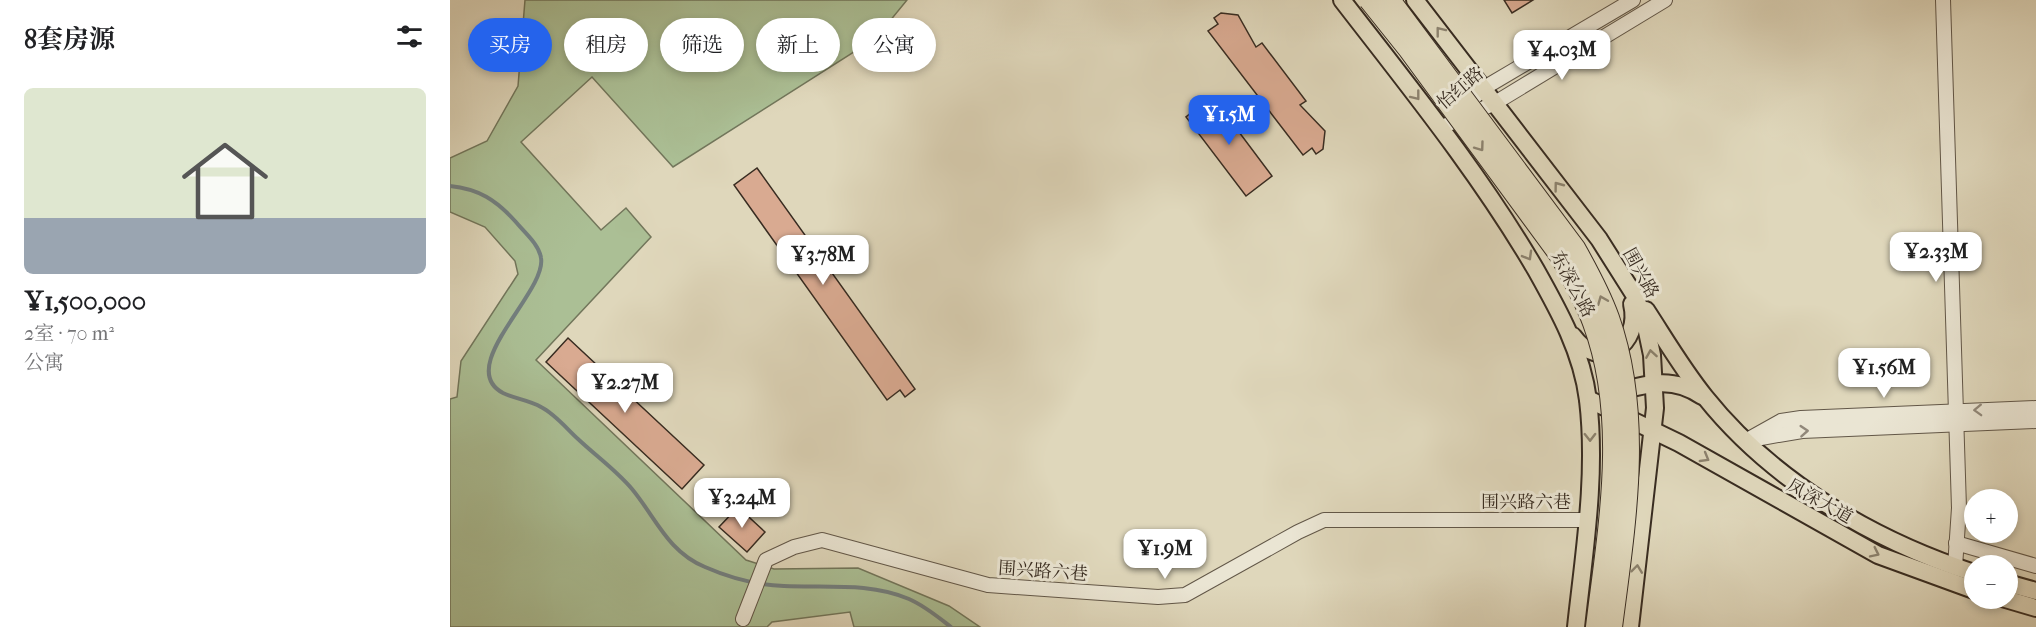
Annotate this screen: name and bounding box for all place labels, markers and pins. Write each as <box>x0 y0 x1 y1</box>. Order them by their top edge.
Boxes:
pin: ¥4.03M <box>1513 30 1611 81</box>
pin: ¥1.5M <box>1187 95 1271 146</box>
pin: ¥2.33M <box>1887 232 1985 283</box>
pin: ¥3.78M <box>774 235 872 286</box>
pin: ¥1.56M <box>1835 348 1933 399</box>
pin: ¥2.27M <box>576 363 674 414</box>
pin: ¥3.24M <box>693 478 791 529</box>
pin: ¥1.9M <box>1123 529 1207 580</box>

